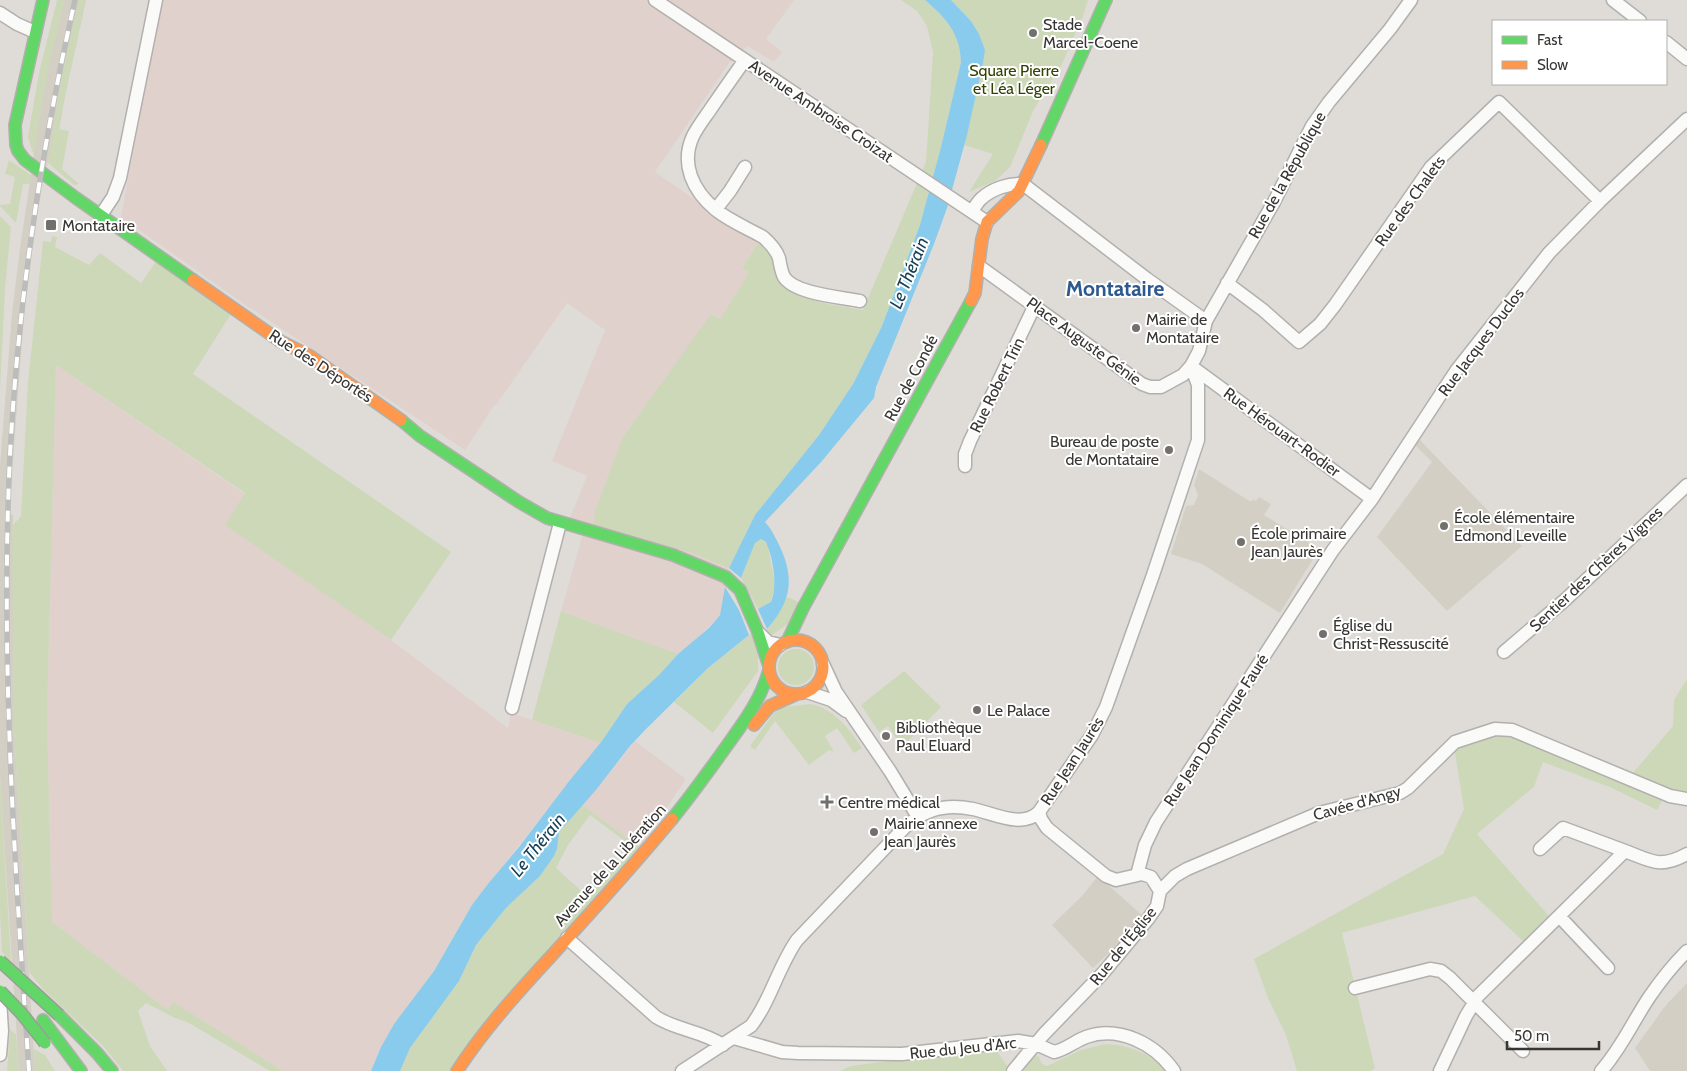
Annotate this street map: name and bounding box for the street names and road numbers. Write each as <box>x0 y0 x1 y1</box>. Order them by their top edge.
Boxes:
street label: Avenue Ambroise Croizat <box>745 56 897 167</box>
street label: Rue de la République <box>1244 108 1330 242</box>
street label: Rue des Chalets <box>1371 152 1449 250</box>
street label: Rue Jacques Duclos <box>1434 284 1528 400</box>
street label: Place Auguste Génie <box>1023 293 1145 389</box>
street label: Rue des Déportés <box>266 325 377 407</box>
street label: Rue de Condé <box>880 332 942 424</box>
street label: Rue Robert Trin <box>966 334 1028 436</box>
street label: Rue Hérouart-Rodier <box>1220 383 1345 481</box>
street label: Sentier des Chères Vignes <box>1526 502 1667 636</box>
street label: Rue Jean Dominique Fauré <box>1160 650 1272 810</box>
street label: Rue Jean Jaurès <box>1036 713 1108 809</box>
street label: Cavée d'Angy <box>1311 781 1403 825</box>
street label: Avenue de la Libération <box>550 800 670 930</box>
street label: Rue de l'Église <box>1086 903 1160 989</box>
street label: Rue du Jeu d'Arc <box>909 1033 1017 1063</box>

